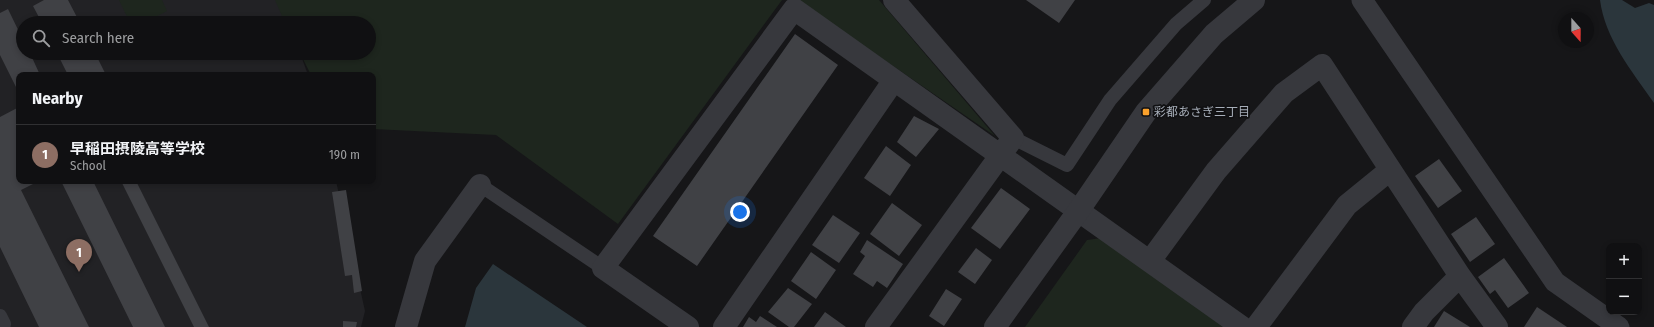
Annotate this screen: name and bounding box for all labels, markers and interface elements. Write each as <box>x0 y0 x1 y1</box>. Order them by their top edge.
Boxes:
north arrow <box>1558 12 1594 48</box>
search box <box>16 16 376 60</box>
icon: search <box>30 27 52 49</box>
text: Search here <box>62 29 134 47</box>
text: Nearby <box>32 88 83 109</box>
place label: 彩都あさぎ三丁目 <box>1154 105 1250 119</box>
marker: 彩都あさぎ三丁目 <box>1141 107 1151 117</box>
text: 早稲田摂陵高等学校 <box>70 140 205 158</box>
text: 1 <box>42 147 48 162</box>
text: 190 m <box>329 147 360 162</box>
text: School <box>70 158 106 173</box>
your location <box>730 202 750 222</box>
pin: 1 <box>66 239 92 272</box>
map controls <box>1606 243 1642 315</box>
button: + <box>1606 243 1642 279</box>
button: − <box>1606 279 1642 315</box>

